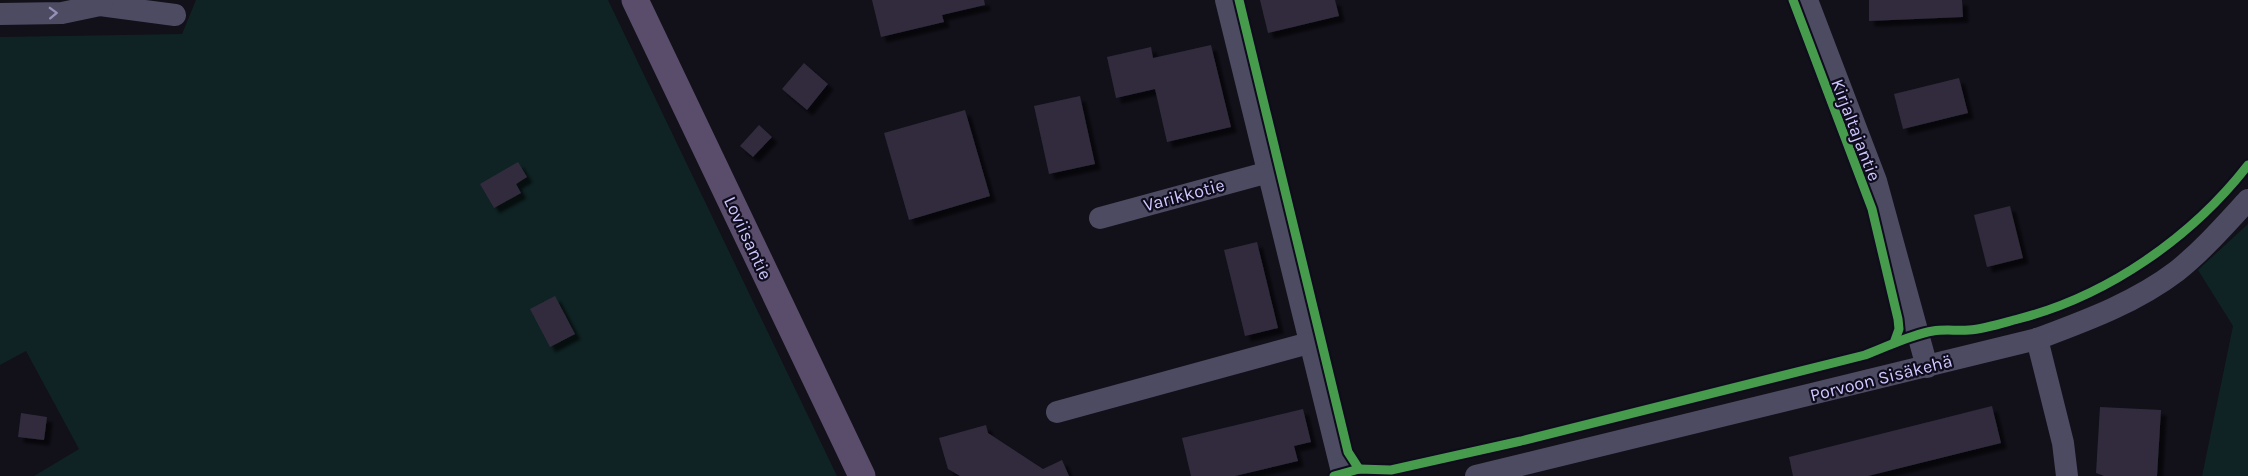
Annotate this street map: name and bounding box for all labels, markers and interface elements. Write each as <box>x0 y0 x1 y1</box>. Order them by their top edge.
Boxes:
one-way arrow <box>49 7 58 19</box>
street label: Kirjaltajantie <box>1826 76 1886 184</box>
street label: Varikkotie <box>1141 174 1227 216</box>
street label: Loviisantie <box>719 193 777 283</box>
street label: Porvoon Sisäkehä <box>1808 350 1954 406</box>

